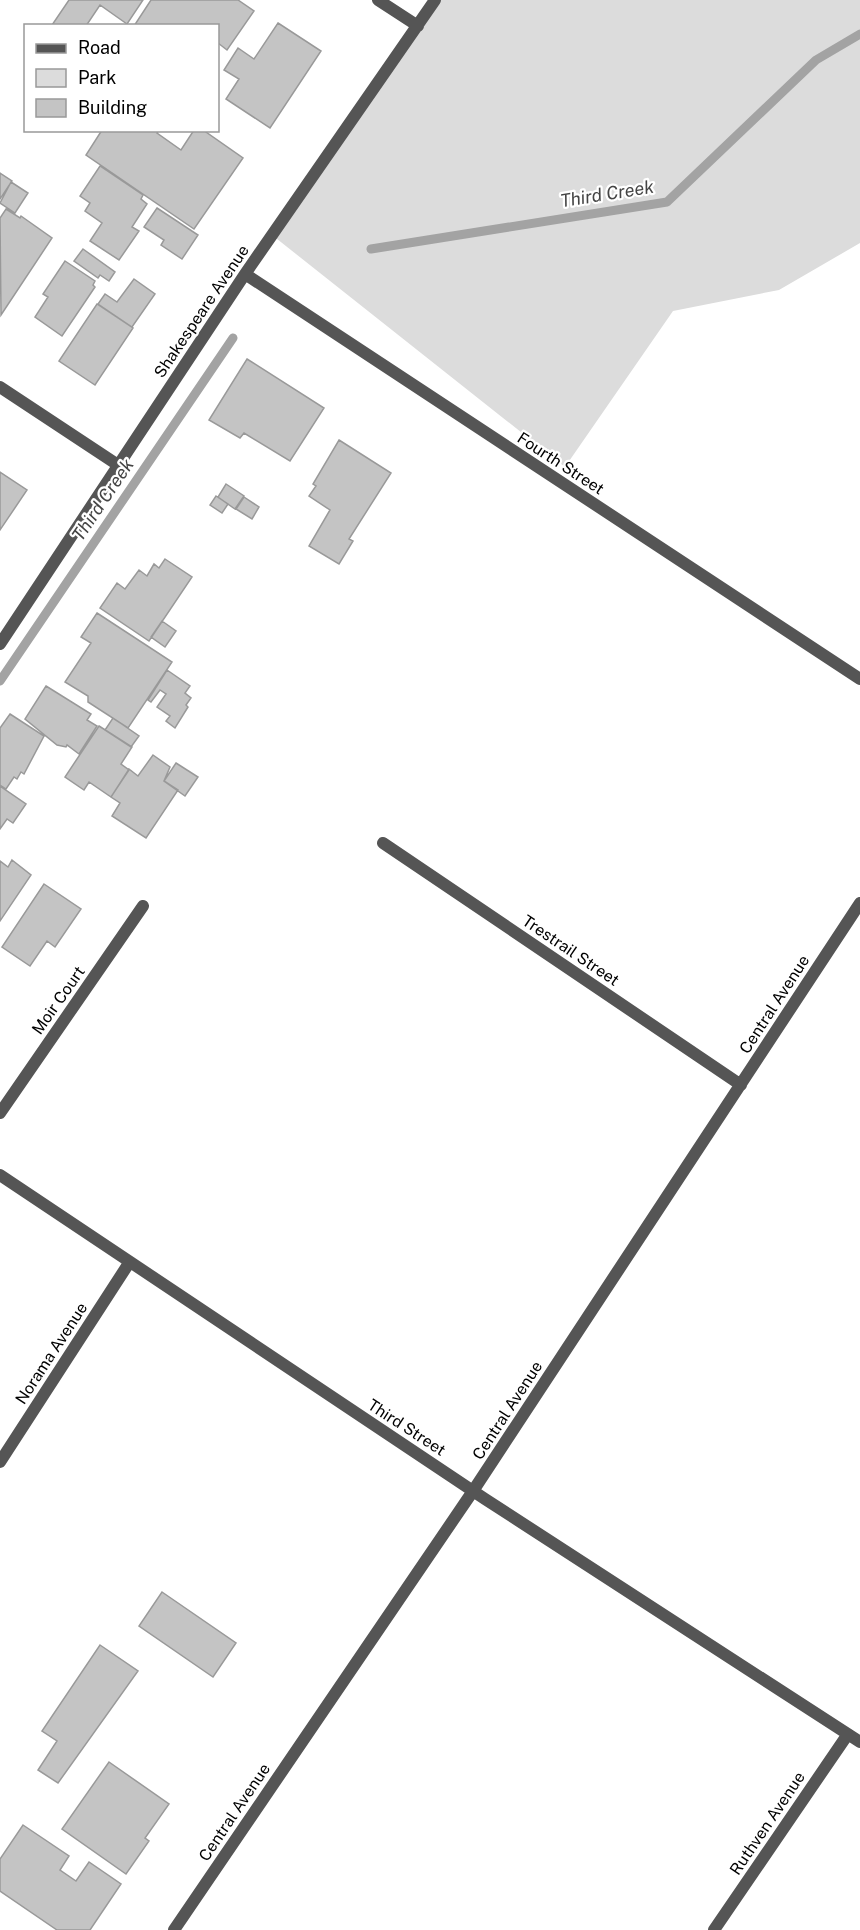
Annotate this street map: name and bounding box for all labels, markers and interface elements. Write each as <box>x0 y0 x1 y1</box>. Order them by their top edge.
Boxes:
legend <box>24 24 219 132</box>
text: Road <box>78 37 121 58</box>
text: Park <box>78 67 116 88</box>
text: Building <box>78 97 147 118</box>
water label: Third Creek <box>559 176 655 211</box>
street label: Shakespeare Avenue <box>150 241 253 381</box>
street label: Fourth Street <box>514 428 608 499</box>
water label: Third Creek <box>68 455 138 545</box>
street label: Trestrail Street <box>519 911 623 990</box>
street label: Central Avenue <box>735 951 813 1057</box>
street label: Moir Court <box>28 962 89 1038</box>
street label: Norama Avenue <box>12 1299 91 1408</box>
street label: Central Avenue <box>468 1357 546 1463</box>
street label: Third Street <box>364 1395 449 1460</box>
street label: Central Avenue <box>195 1760 274 1865</box>
street label: Ruthven Avenue <box>726 1768 809 1878</box>

